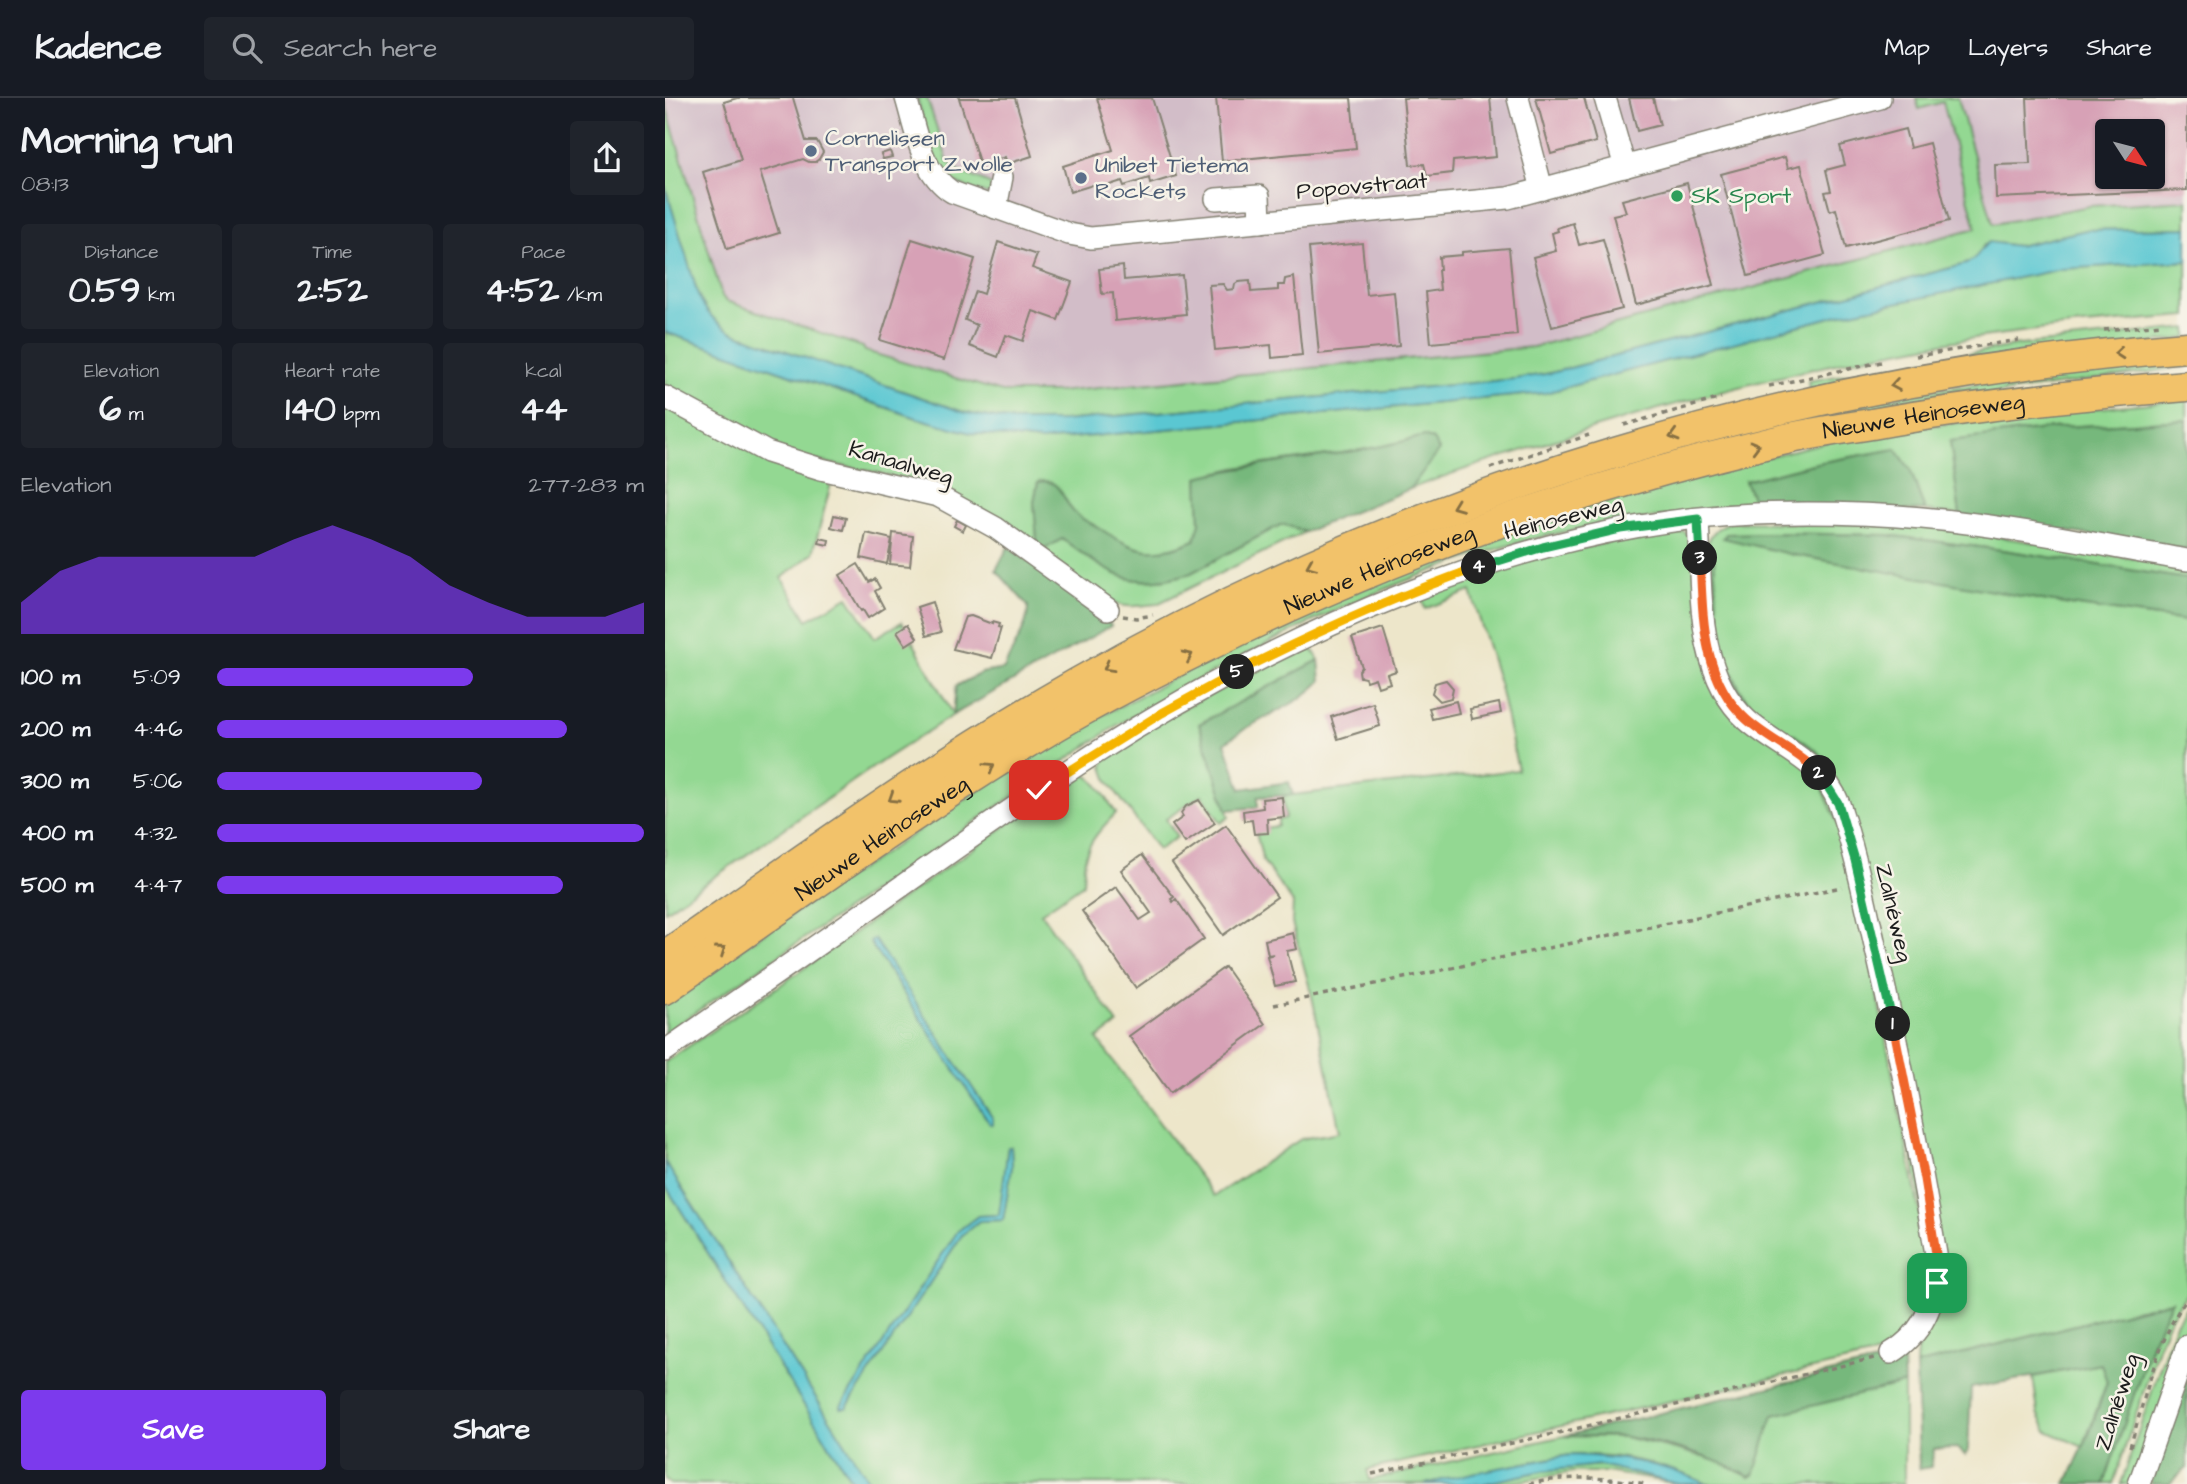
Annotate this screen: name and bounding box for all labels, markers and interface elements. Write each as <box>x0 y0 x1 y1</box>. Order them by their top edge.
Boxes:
search box <box>204 17 694 80</box>
text: Kadence <box>35 25 162 71</box>
icon: search <box>228 29 266 67</box>
text: Search here <box>284 30 437 66</box>
text: Map <box>1885 31 1930 65</box>
text: Layers <box>1968 31 2048 65</box>
text: Share <box>2086 31 2152 65</box>
text: Morning run <box>21 116 233 168</box>
north arrow <box>2095 119 2165 189</box>
map controls <box>2095 119 2165 189</box>
button: share <box>570 121 644 195</box>
place label: Cornelissen Transport Zwolle <box>825 122 1013 180</box>
marker: Cornelissen Transport Zwolle <box>803 143 819 159</box>
place label: Unibet Tietema Rockets <box>1095 149 1249 207</box>
street label: Popovstraat <box>1295 164 1430 208</box>
text: 08:13 <box>21 168 69 200</box>
marker: Unibet Tietema Rockets <box>1073 170 1089 186</box>
place label: SK Sport <box>1691 180 1792 212</box>
marker: SK Sport <box>1669 188 1685 204</box>
text: Distance <box>85 239 158 266</box>
text: Time <box>313 239 352 266</box>
text: Pace <box>521 239 566 266</box>
text: 0.59 <box>69 266 140 315</box>
text: 2:52 <box>297 266 368 315</box>
text: 4:52 <box>485 266 559 315</box>
text: km <box>140 282 174 309</box>
text: /km <box>559 282 602 309</box>
one-way arrow <box>2113 345 2124 360</box>
text: Elevation <box>84 358 159 385</box>
text: Heart rate <box>285 358 380 385</box>
text: kcal <box>525 358 562 385</box>
one-way arrow <box>1889 377 1901 392</box>
text: 6 <box>99 385 121 434</box>
text: 140 <box>285 385 336 434</box>
text: 44 <box>520 385 567 434</box>
street label: Nieuwe Heinoseweg <box>1820 386 2026 447</box>
text: m <box>121 401 144 428</box>
text: bpm <box>336 401 380 428</box>
one-way arrow <box>1668 428 1680 443</box>
street label: Kanaalweg <box>845 433 957 494</box>
one-way arrow <box>1749 440 1761 454</box>
text: Elevation <box>21 469 112 501</box>
text: 277–283 m <box>529 469 644 501</box>
street label: Heinoseweg <box>1500 488 1626 549</box>
one-way arrow <box>1452 498 1464 512</box>
street label: Nieuwe Heinoseweg <box>1279 516 1480 623</box>
pin: 3 <box>1683 540 1717 575</box>
text: 3 <box>1695 544 1704 571</box>
pin: 4 <box>1461 550 1497 584</box>
text: 4 <box>1472 553 1485 580</box>
one-way arrow <box>1306 557 1318 571</box>
one-way arrow <box>1181 650 1193 664</box>
pin: 5 <box>1219 654 1255 690</box>
one-way arrow <box>1102 658 1115 672</box>
text: 5 <box>1230 658 1243 685</box>
text: 100 m <box>21 661 80 693</box>
text: 5:09 <box>133 661 181 693</box>
text: 200 m <box>21 713 90 745</box>
text: 4:46 <box>133 713 183 745</box>
pin: 2 <box>1801 756 1837 790</box>
text: 2 <box>1813 759 1824 786</box>
pin <box>1009 760 1069 820</box>
one-way arrow <box>982 762 995 775</box>
text: 300 m <box>21 765 89 797</box>
text: 5:06 <box>133 765 182 797</box>
street label: Nieuwe Heinoseweg <box>788 768 976 909</box>
icon: check <box>1020 771 1058 809</box>
one-way arrow <box>888 790 901 802</box>
text: 400 m <box>21 817 93 849</box>
text: 4:32 <box>133 817 177 849</box>
street label: Zalnéweg <box>1866 861 1921 966</box>
text: 500 m <box>21 869 93 901</box>
text: 4:47 <box>133 869 182 901</box>
one-way arrow <box>713 946 726 958</box>
pin: 1 <box>1875 1006 1911 1042</box>
text: 1 <box>1891 1010 1894 1037</box>
pin <box>1907 1253 1967 1313</box>
icon: arrive <box>1918 1264 1956 1302</box>
street label: Zalnéweg <box>2086 1349 2149 1455</box>
button: Save <box>21 1390 326 1470</box>
button: Share <box>340 1390 644 1470</box>

